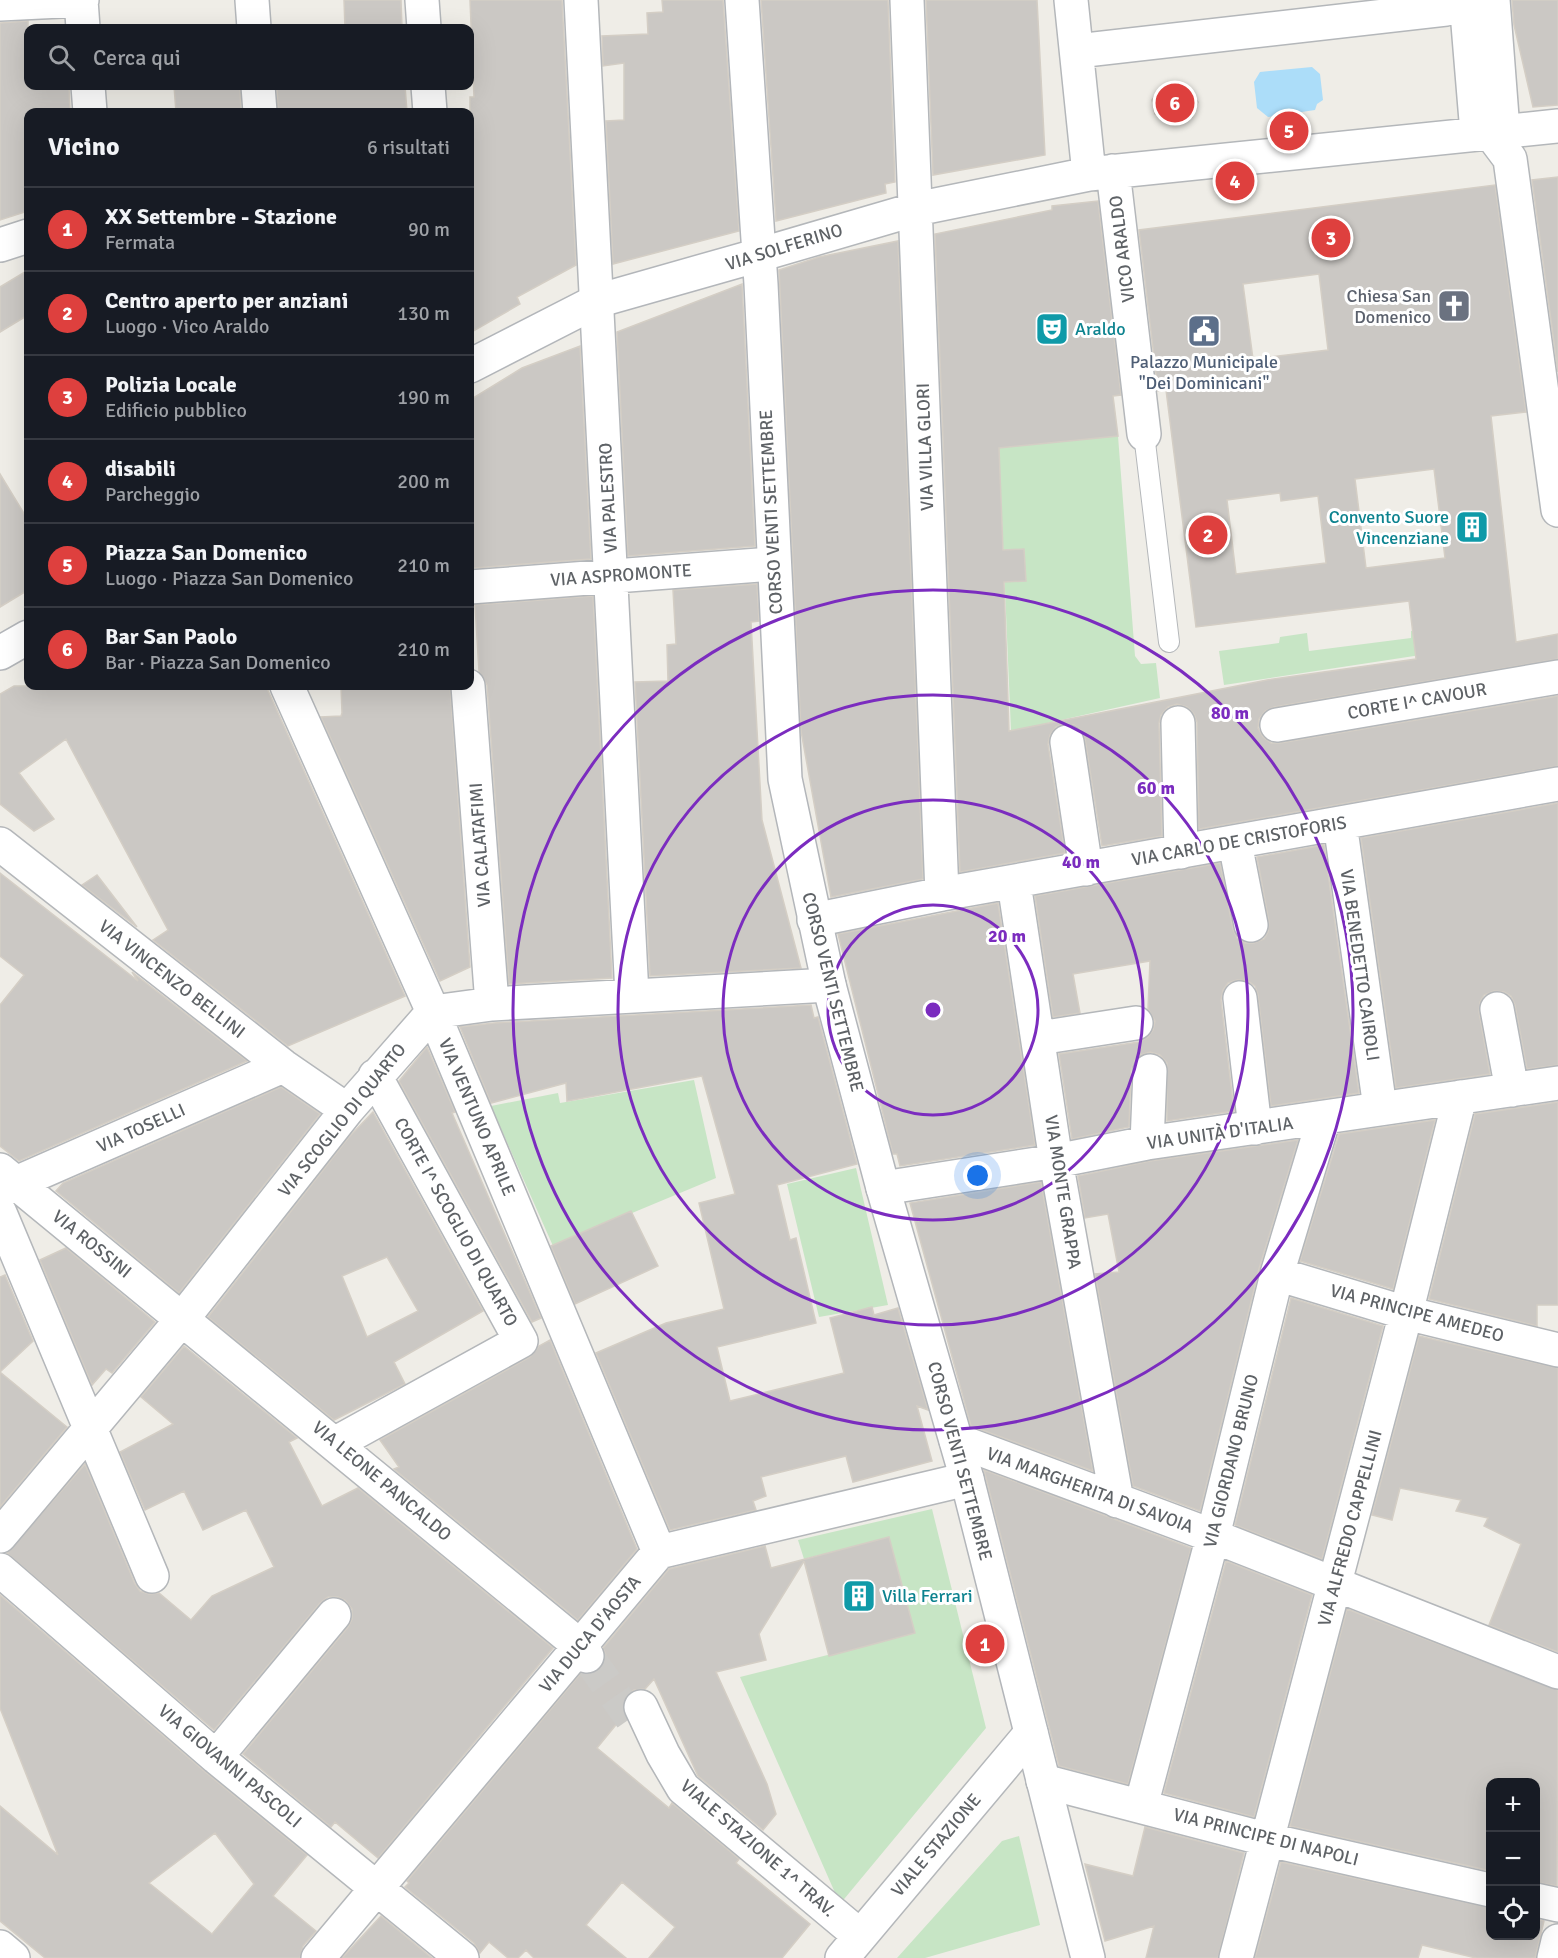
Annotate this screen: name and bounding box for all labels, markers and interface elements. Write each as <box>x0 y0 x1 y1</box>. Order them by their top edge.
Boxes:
search box <box>24 24 474 90</box>
icon: search <box>45 41 78 74</box>
text: Cerca qui <box>93 44 181 71</box>
pin: 6 <box>1156 80 1194 126</box>
pin: 5 <box>1270 108 1308 154</box>
text: Vicino <box>48 131 120 163</box>
text: 6 risultati <box>367 135 450 160</box>
pin: 4 <box>1216 158 1254 204</box>
street label: VICO ARALDO <box>1105 194 1139 304</box>
text: XX Settembre - Stazione <box>105 203 337 230</box>
pin: 3 <box>1312 216 1350 260</box>
text: 1 <box>62 217 73 242</box>
text: 90 m <box>408 217 450 242</box>
street label: VIA SOLFERINO <box>723 219 845 275</box>
text: Fermata <box>105 230 175 255</box>
place label: Chiesa San Domenico <box>1347 285 1431 328</box>
text: Centro aperto per anziani <box>105 287 348 314</box>
church icon: Chiesa San Domenico <box>1436 288 1472 324</box>
text: 2 <box>62 301 73 326</box>
text: 130 m <box>397 301 450 326</box>
theatre icon: Araldo <box>1034 311 1070 347</box>
public building icon: Palazzo Municipale "Dei Dominicani" <box>1186 313 1222 349</box>
text: Luogo · Vico Araldo <box>105 314 269 339</box>
place label: Araldo <box>1075 318 1126 340</box>
place label: Palazzo Municipale "Dei Dominicani" <box>1130 351 1278 394</box>
text: Polizia Locale <box>105 371 237 398</box>
street label: VIA VILLA GLORI <box>912 383 938 511</box>
text: 3 <box>62 385 73 410</box>
text: 190 m <box>397 385 450 410</box>
text: Edificio pubblico <box>105 398 247 423</box>
street label: CORSO VENTI SETTEMBRE <box>755 409 787 615</box>
street label: VIA PALESTRO <box>594 442 622 554</box>
text: disabili <box>105 455 176 482</box>
text: 4 <box>62 469 73 494</box>
text: 200 m <box>397 469 450 494</box>
text: Parcheggio <box>105 482 200 507</box>
place label: Convento Suore Vincenziane <box>1329 506 1449 549</box>
building icon: Convento Suore Vincenziane <box>1454 509 1490 545</box>
pin: 2 <box>1188 512 1228 558</box>
text: Piazza San Domenico <box>105 539 307 566</box>
text: 5 <box>62 553 73 578</box>
text: 210 m <box>397 553 450 578</box>
street label: VIA ASPROMONTE <box>549 559 693 591</box>
text: Luogo · Piazza San Domenico <box>105 566 353 591</box>
text: Bar San Paolo <box>105 623 237 650</box>
text: 6 <box>62 637 73 662</box>
text: 210 m <box>397 637 450 662</box>
text: Bar · Piazza San Domenico <box>105 650 331 675</box>
street label: CORTE I^ CAVOUR <box>1346 678 1488 724</box>
text: 80 m <box>1211 702 1249 724</box>
text: 60 m <box>1137 777 1175 799</box>
street label: VIA CALATAFIMI <box>465 782 495 908</box>
street label: VIA CARLO DE CRISTOFORIS <box>1130 811 1348 871</box>
text: 40 m <box>1062 851 1100 873</box>
street label: VIA BENEDETTO CAIROLI <box>1336 868 1384 1062</box>
street label: CORSO VENTI SETTEMBRE <box>798 890 868 1094</box>
street label: VIA VINCENZO BELLINI <box>94 915 250 1043</box>
text: 20 m <box>988 925 1026 947</box>
centre of rings <box>923 1000 943 1020</box>
street label: VIA VENTUNO APRILE <box>434 1035 520 1199</box>
street label: VIA SCOGLIO DI QUARTO <box>273 1039 411 1201</box>
street label: VIA TOSELLI <box>93 1099 189 1157</box>
street label: VIA UNITÀ D'ITALIA <box>1145 1112 1295 1154</box>
street label: VIA MONTE GRAPPA <box>1040 1113 1086 1271</box>
street label: CORTE I^ SCOGLIO DI QUARTO <box>389 1114 523 1330</box>
your location <box>963 1161 992 1190</box>
street label: VIA ROSSINI <box>48 1205 136 1283</box>
street label: VIA PRINCIPE AMEDEO <box>1328 1279 1506 1347</box>
street label: CORSO VENTI SETTEMBRE <box>923 1359 997 1563</box>
street label: VIA GIORDANO BRUNO <box>1199 1372 1263 1550</box>
street label: VIA LEONE PANCALDO <box>308 1416 456 1546</box>
street label: VIA ALFREDO CAPPELLINI <box>1313 1427 1387 1629</box>
street label: VIA MARGHERITA DI SAVOIA <box>984 1442 1196 1538</box>
street label: VIA DUCA D'AOSTA <box>535 1571 645 1697</box>
building icon: Villa Ferrari <box>841 1578 877 1614</box>
place label: Villa Ferrari <box>882 1585 973 1607</box>
pin: 1 <box>966 1622 1004 1666</box>
street label: VIA GIOVANNI PASCOLI <box>154 1700 306 1832</box>
street label: VIALE STAZIONE 1^ TRAV. <box>676 1775 840 1921</box>
map controls <box>1486 1778 1540 1940</box>
button: + <box>1486 1778 1540 1832</box>
street label: VIALE STAZIONE <box>886 1789 986 1901</box>
street label: VIA PRINCIPE DI NAPOLI <box>1171 1803 1361 1871</box>
button: − <box>1486 1832 1540 1886</box>
button: locate <box>1486 1886 1540 1940</box>

